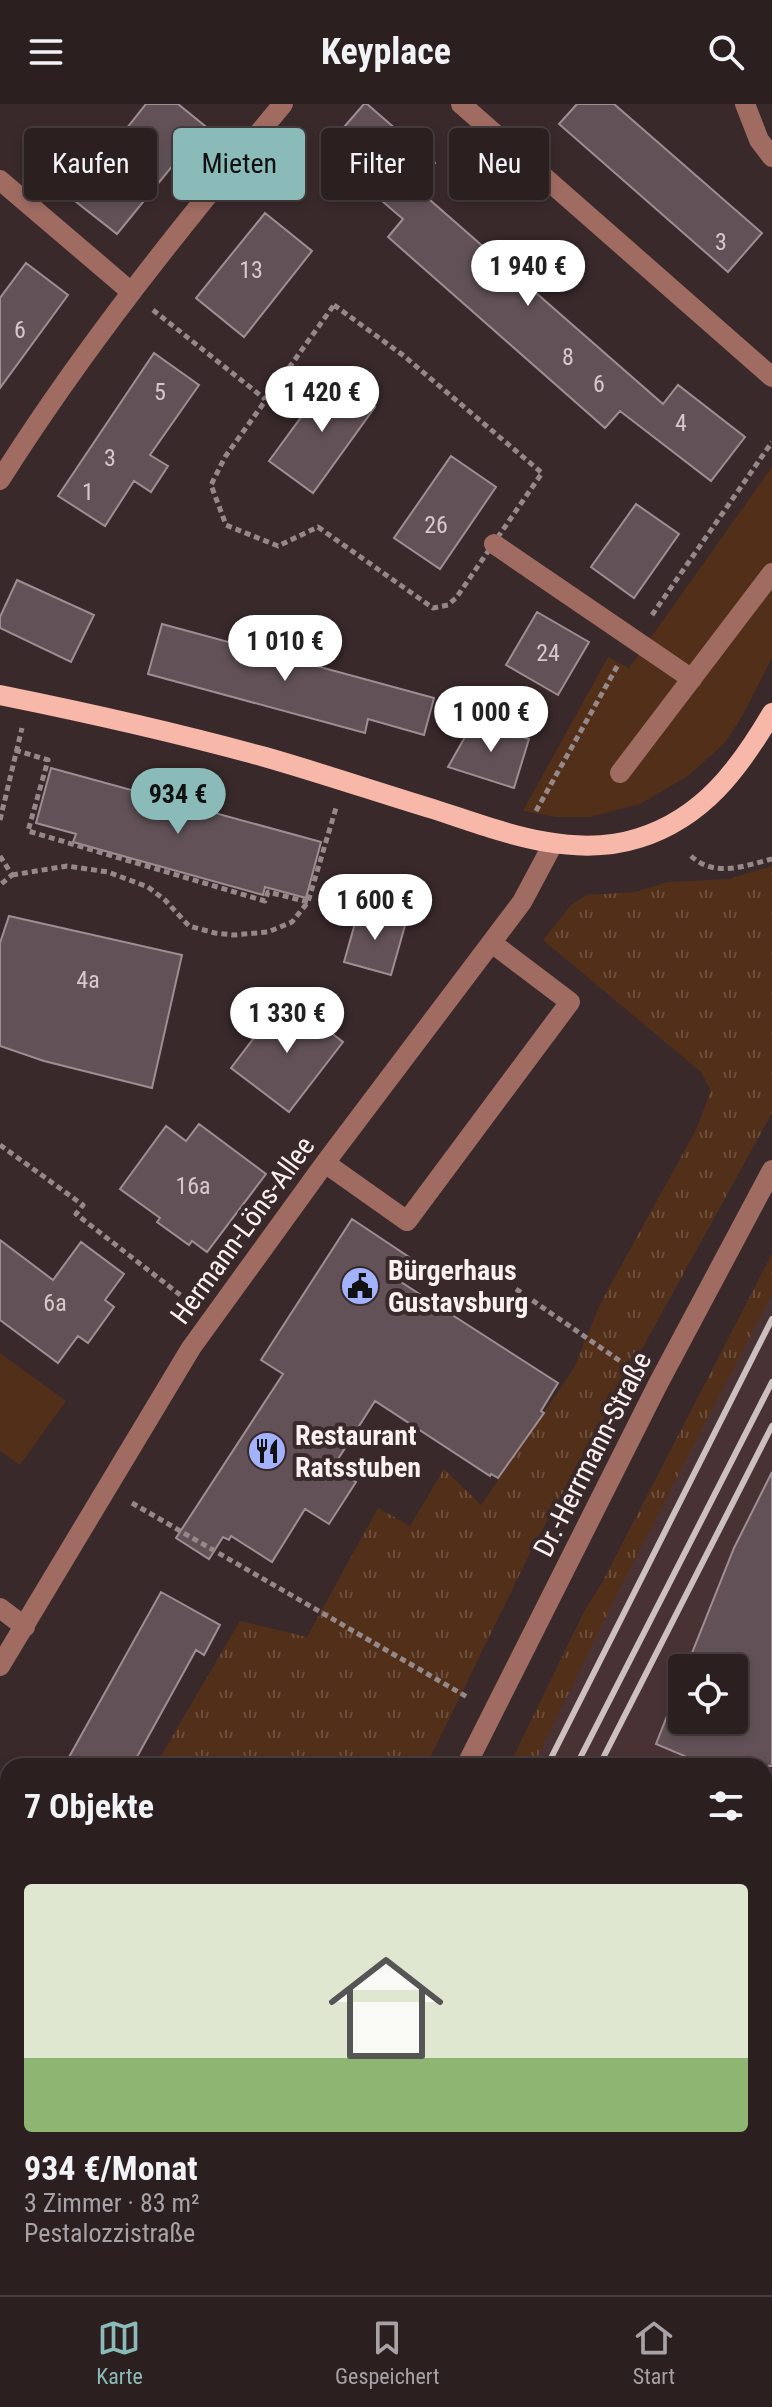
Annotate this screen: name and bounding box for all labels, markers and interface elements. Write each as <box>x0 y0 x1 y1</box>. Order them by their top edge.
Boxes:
icon: menu <box>24 30 68 74</box>
icon: search <box>704 30 748 74</box>
text: Keyplace <box>321 31 451 73</box>
chip: Kaufen <box>24 128 157 200</box>
chip: Mieten <box>173 128 305 200</box>
chip: Filter <box>321 128 433 200</box>
chip: Neu <box>449 128 549 200</box>
house number: 3 <box>715 228 727 256</box>
pin: 1 940 € <box>454 240 602 308</box>
text: 1 940 € <box>489 251 567 281</box>
house number: 13 <box>239 256 263 284</box>
house number: 6 <box>14 316 26 344</box>
house number: 8 <box>562 343 574 371</box>
pin: 1 420 € <box>248 366 396 434</box>
house number: 6 <box>593 370 605 398</box>
text: 1 420 € <box>283 377 361 407</box>
house number: 5 <box>154 378 166 406</box>
house number: 4 <box>675 409 687 437</box>
house number: 3 <box>104 444 116 472</box>
house number: 1 <box>82 478 94 506</box>
house number: 26 <box>424 511 448 539</box>
pin: 1 010 € <box>211 615 359 683</box>
text: 1 010 € <box>246 626 324 656</box>
house number: 24 <box>536 639 560 667</box>
pin: 1 000 € <box>417 686 565 754</box>
text: 1 000 € <box>452 697 530 727</box>
pin: 934 € <box>122 768 234 836</box>
text: 934 € <box>149 779 207 809</box>
pin: 1 600 € <box>301 874 449 942</box>
text: 1 600 € <box>336 885 414 915</box>
house number: 4a <box>76 966 100 994</box>
pin: 1 330 € <box>213 987 361 1055</box>
text: 1 330 € <box>248 998 326 1028</box>
street label: Hermann-Löns-Allee <box>163 1130 321 1330</box>
house number: 16a <box>175 1172 211 1200</box>
place label: Bürgerhaus Gustavsburg <box>388 1254 528 1319</box>
public building icon: Bürgerhaus Gustavsburg <box>339 1265 381 1307</box>
house number: 6a <box>43 1289 67 1317</box>
street label: Dr.-Herrmann-Straße <box>527 1346 658 1562</box>
place label: Restaurant Ratsstuben <box>295 1419 421 1484</box>
restaurant icon: Restaurant Ratsstuben <box>246 1430 288 1472</box>
map controls <box>668 1654 748 1734</box>
button: locate <box>668 1654 748 1734</box>
icon: filters <box>704 1784 748 1828</box>
text: 7 Objekte <box>24 1786 154 1826</box>
icon: home <box>314 1936 458 2080</box>
text: 934 €/Monat <box>24 2148 198 2188</box>
text: 3 Zimmer · 83 m² <box>24 2188 200 2218</box>
text: Pestalozzistraße <box>24 2218 195 2248</box>
tab: Karte <box>96 2316 143 2389</box>
tab: Gespeichert <box>335 2316 440 2389</box>
tab: Start <box>632 2316 676 2389</box>

